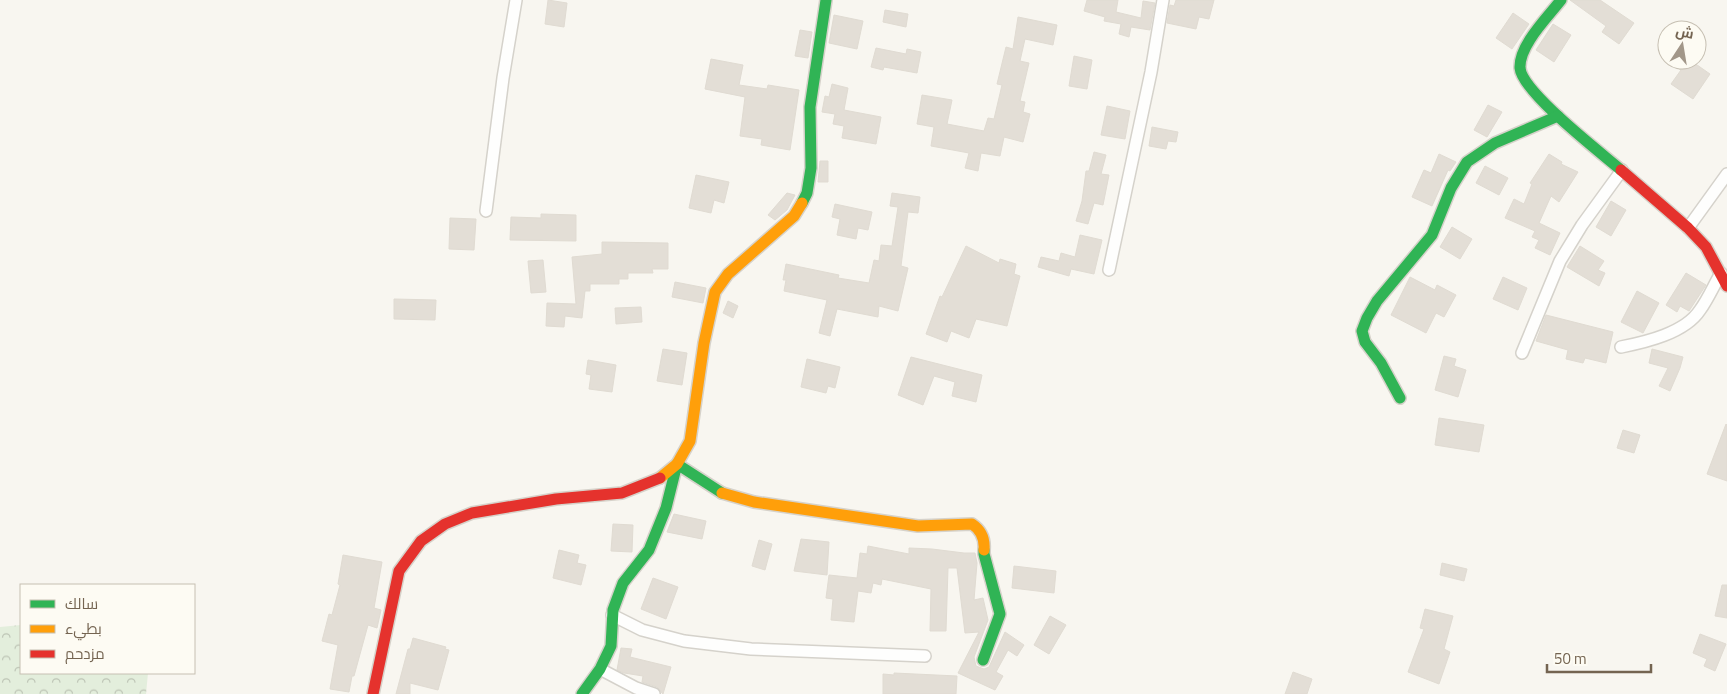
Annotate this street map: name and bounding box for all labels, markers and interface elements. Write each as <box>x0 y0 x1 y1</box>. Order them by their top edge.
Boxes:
north arrow <box>1657 20 1707 70</box>
text: ش <box>1674 20 1696 44</box>
legend <box>20 584 195 674</box>
text: سالك <box>65 592 98 615</box>
text: بطيء <box>65 617 102 641</box>
text: مزدحم <box>65 642 105 665</box>
scale bar <box>1547 642 1651 674</box>
text: 50 m <box>1554 647 1587 670</box>

